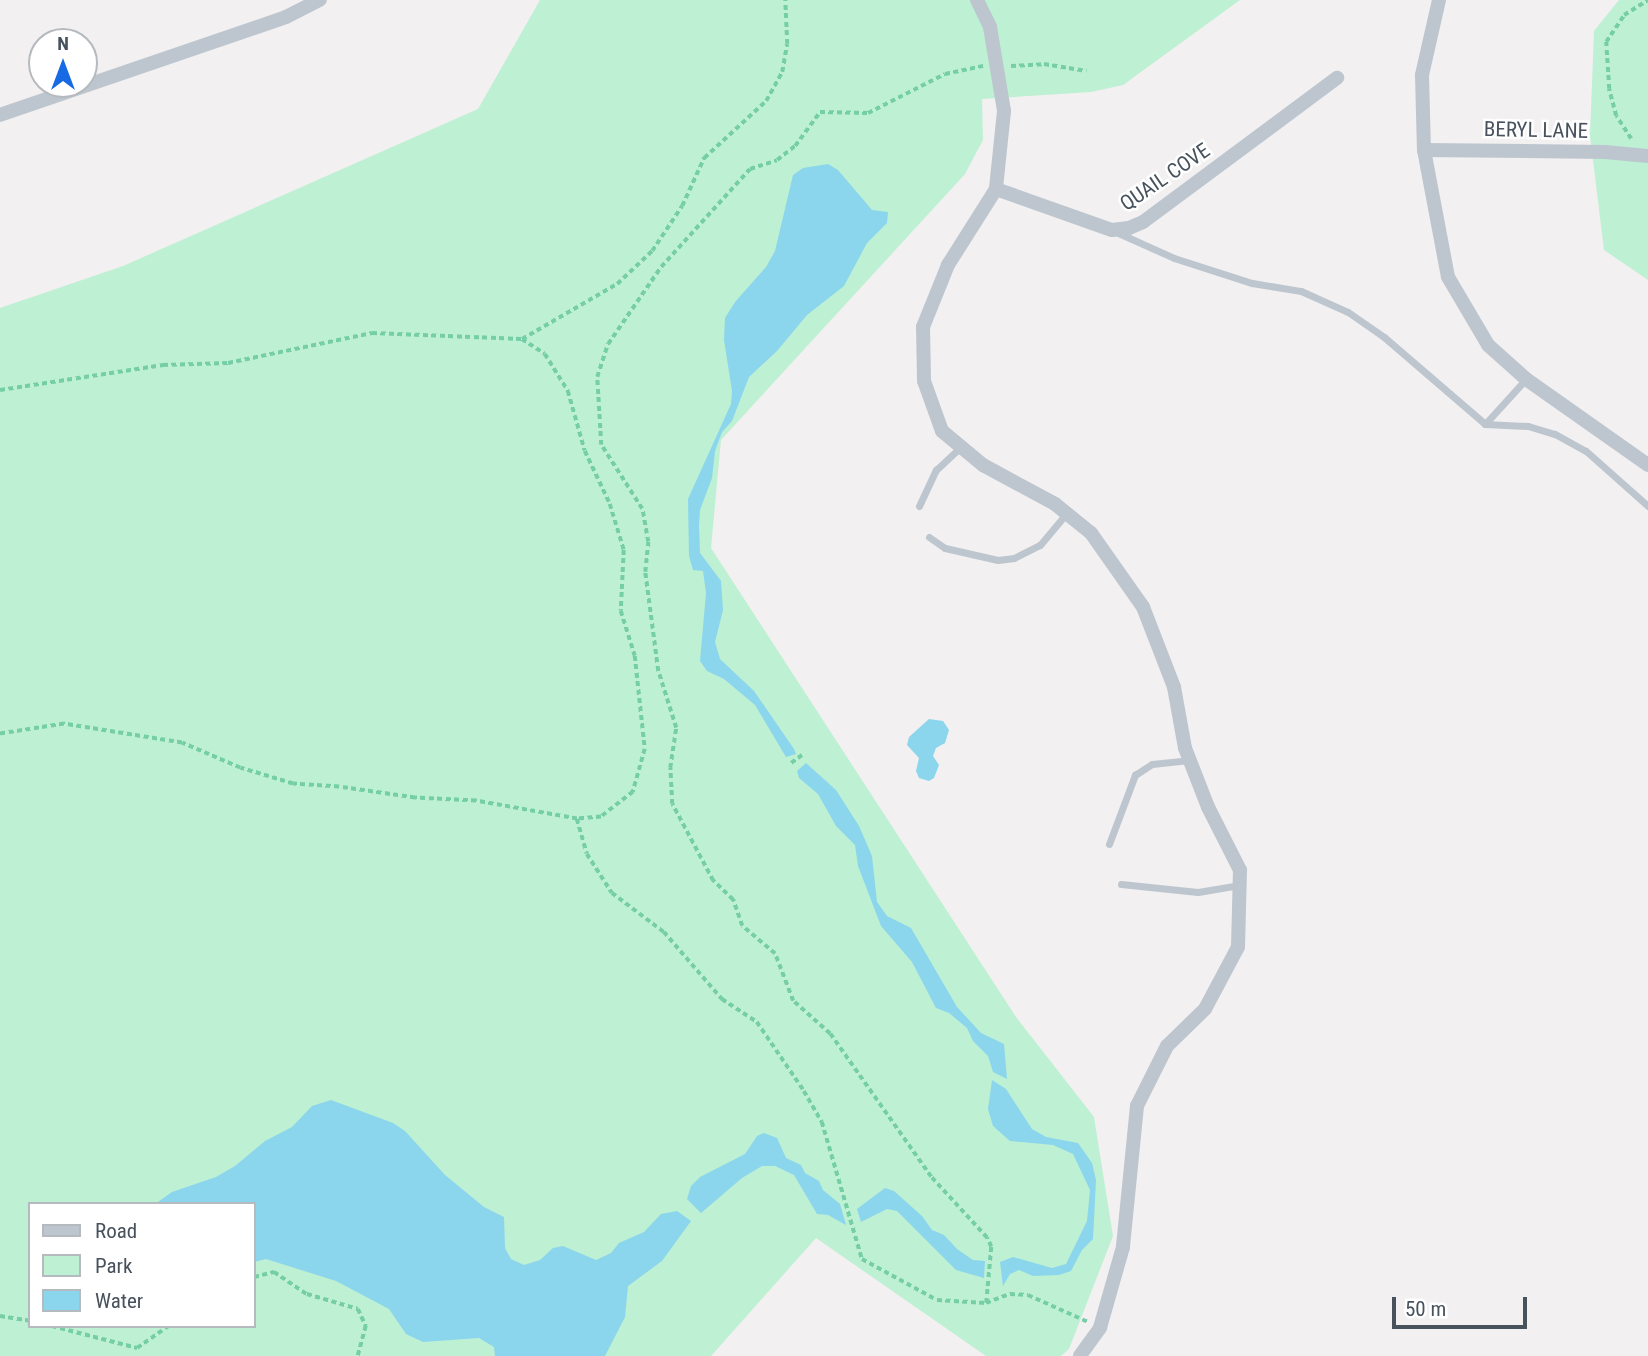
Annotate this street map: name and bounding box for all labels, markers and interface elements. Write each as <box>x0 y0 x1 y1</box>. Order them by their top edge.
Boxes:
north arrow <box>28 28 98 98</box>
text: N <box>57 32 69 55</box>
street label: BERYL LANE <box>1484 116 1588 144</box>
street label: QUAIL COVE <box>1115 138 1215 216</box>
legend <box>28 1202 256 1328</box>
text: Road <box>95 1219 137 1243</box>
text: Park <box>95 1254 132 1278</box>
scale bar <box>1396 1282 1531 1326</box>
text: Water <box>95 1289 143 1313</box>
text: 50 m <box>1405 1297 1446 1321</box>

